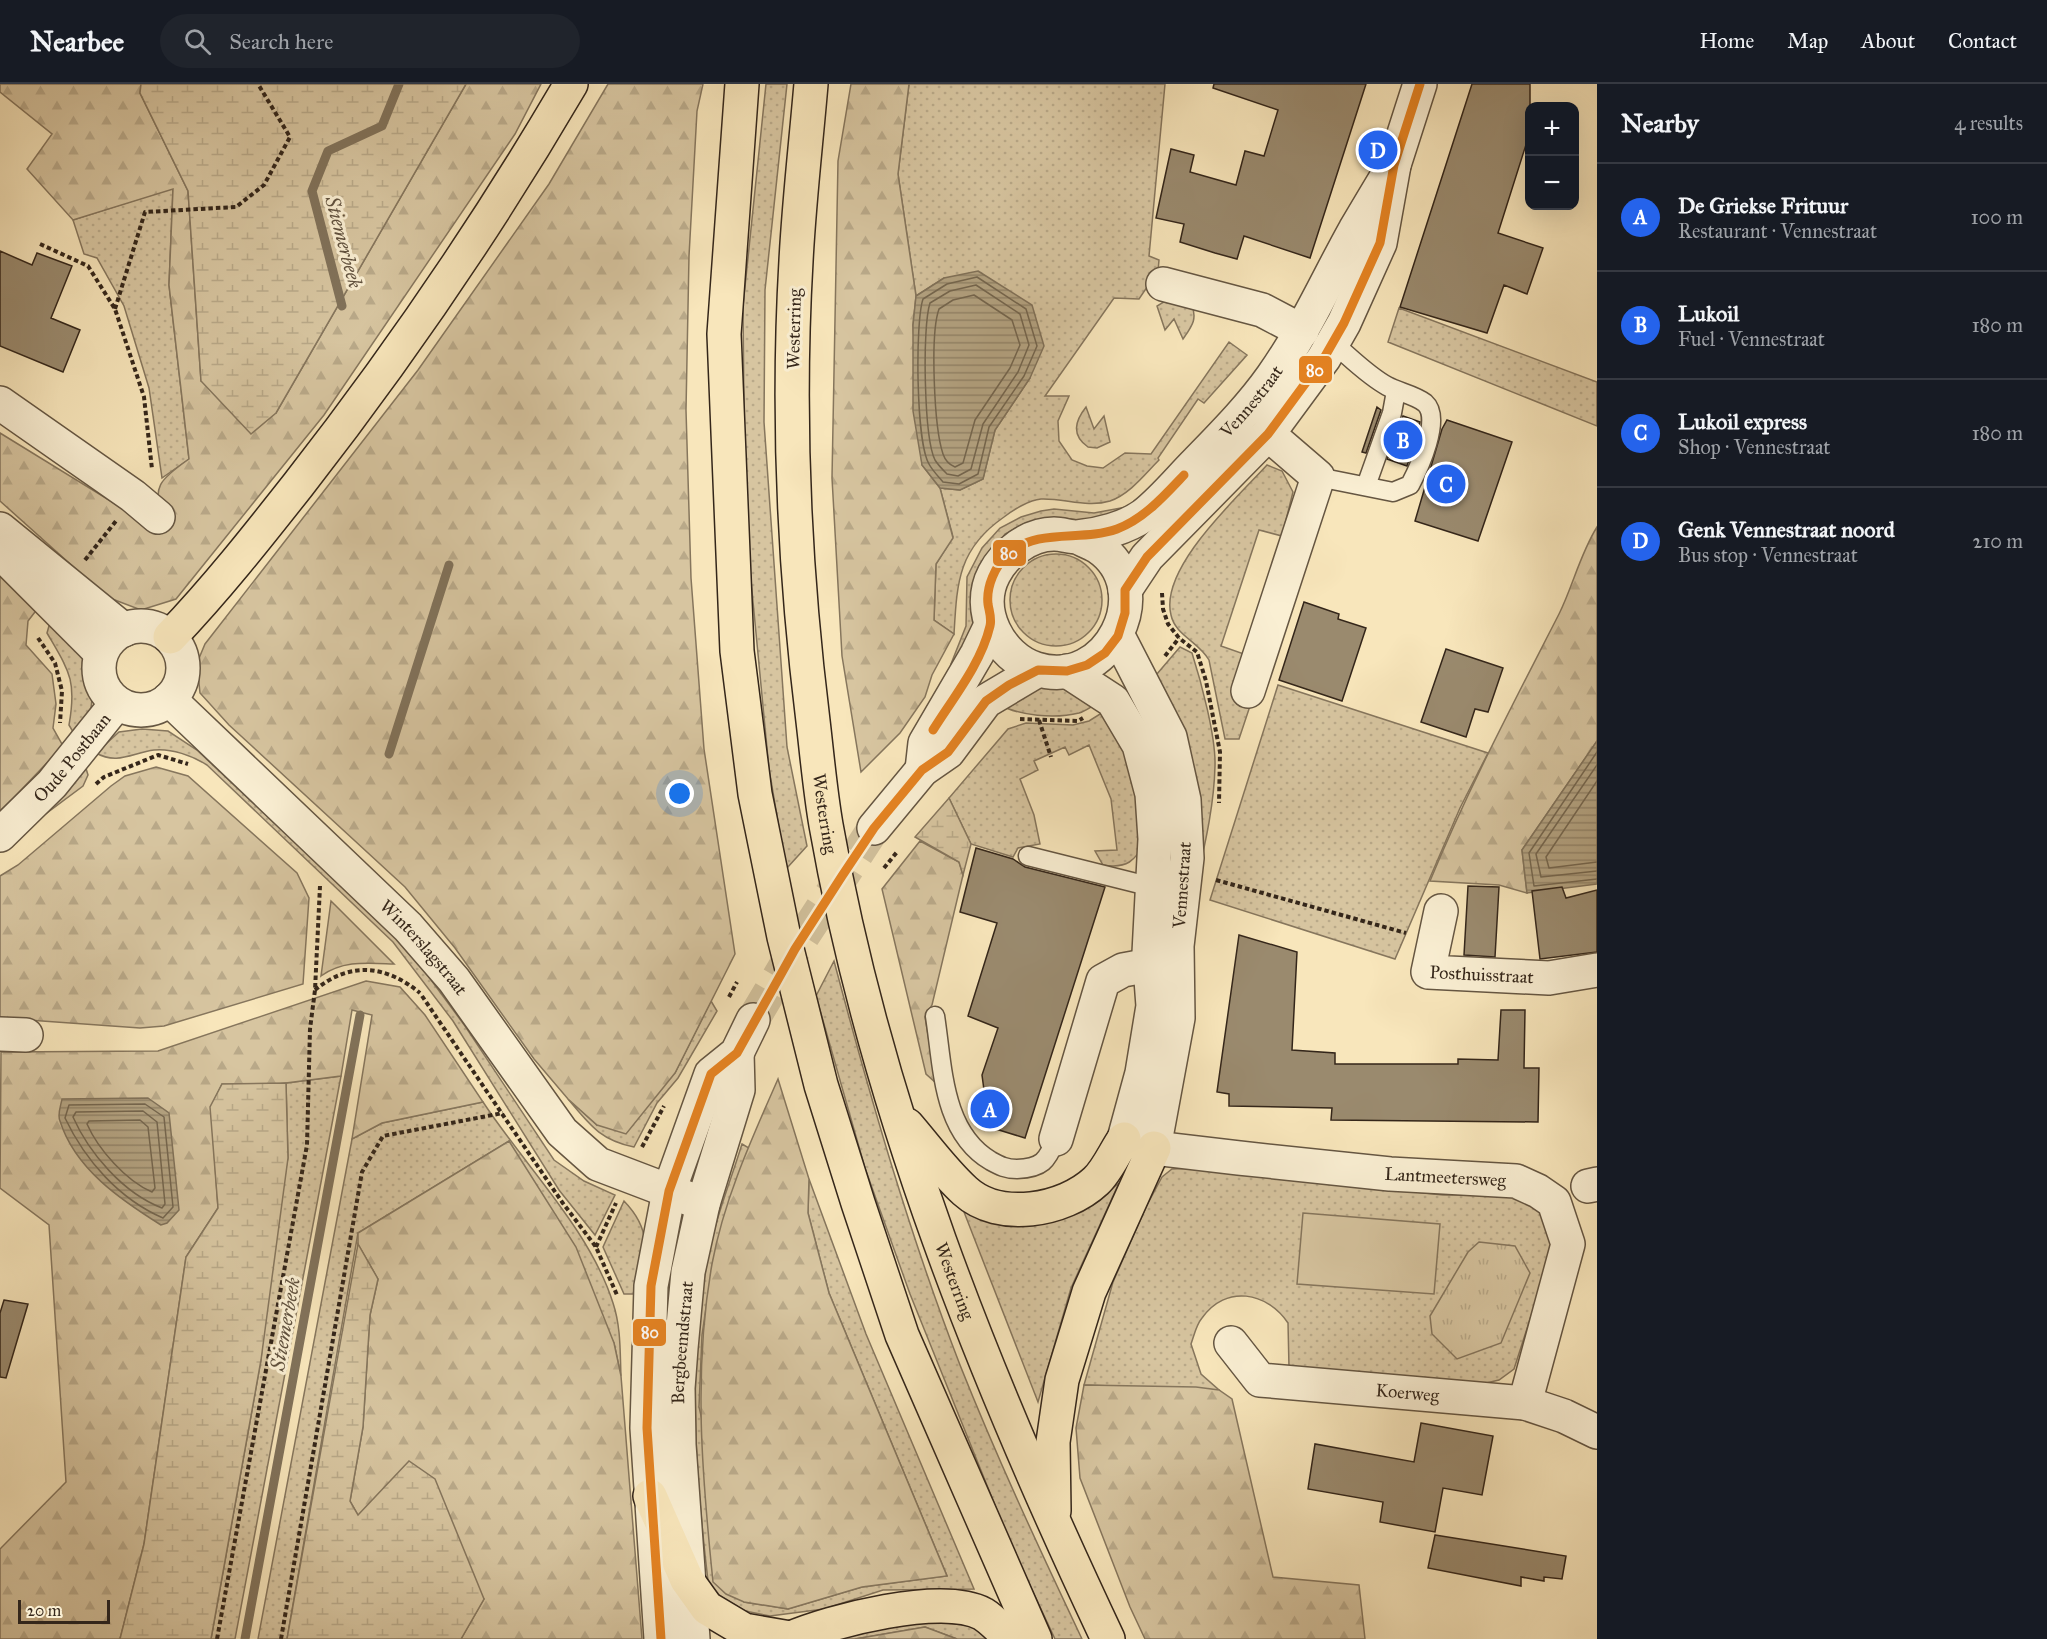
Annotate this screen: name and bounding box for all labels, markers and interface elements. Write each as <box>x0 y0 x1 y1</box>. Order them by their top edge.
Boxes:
search box <box>160 14 580 68</box>
text: Nearbee <box>30 24 124 59</box>
icon: search <box>181 25 214 58</box>
text: Search here <box>229 28 333 55</box>
text: Home <box>1699 28 1754 54</box>
text: Map <box>1787 28 1828 54</box>
text: About <box>1861 28 1915 54</box>
text: Contact <box>1948 28 2017 54</box>
map controls <box>1525 102 1579 210</box>
button: + <box>1525 102 1579 156</box>
text: Nearby <box>1621 107 1699 139</box>
text: 4 results <box>1954 111 2023 135</box>
pin: D <box>1358 128 1398 172</box>
button: − <box>1525 156 1579 210</box>
water label: Stiemerbeek <box>320 192 368 291</box>
text: De Griekse Frituur <box>1678 192 1848 219</box>
text: A <box>1634 205 1647 229</box>
text: 100 m <box>1971 205 2023 229</box>
text: Restaurant · Vennestraat <box>1678 219 1877 243</box>
street label: Westerring <box>782 288 807 370</box>
text: Lukoil <box>1678 300 1739 327</box>
text: B <box>1634 313 1647 337</box>
text: 180 m <box>1972 313 2023 337</box>
text: Fuel · Vennestraat <box>1678 327 1825 351</box>
line badge: 80 <box>1298 355 1333 384</box>
street label: Vennestraat <box>1215 361 1288 443</box>
text: 80 <box>1306 361 1324 380</box>
text: Lukoil express <box>1678 408 1807 435</box>
pin: B <box>1384 418 1422 462</box>
text: C <box>1634 421 1647 445</box>
text: 180 m <box>1972 421 2023 445</box>
text: Shop · Vennestraat <box>1678 435 1830 459</box>
pin: C <box>1426 462 1466 506</box>
text: Genk Vennestraat noord <box>1678 516 1895 543</box>
text: D <box>1633 529 1648 553</box>
text: 210 m <box>1973 529 2023 553</box>
line badge: 80 <box>992 539 1027 567</box>
text: Bus stop · Vennestraat <box>1678 543 1858 567</box>
text: 80 <box>1000 544 1018 563</box>
street label: Oude Postbaan <box>29 708 116 807</box>
street label: Westerring <box>808 772 842 856</box>
your location <box>665 779 694 808</box>
street label: Vennestraat <box>1168 840 1196 930</box>
street label: Winterslagstraat <box>375 895 473 1000</box>
street label: Posthuisstraat <box>1429 961 1535 988</box>
pin: A <box>970 1086 1010 1132</box>
street label: Lantmeetersweg <box>1384 1163 1507 1192</box>
street label: Westerring <box>930 1239 979 1324</box>
water label: Stiemerbeek <box>265 1275 305 1374</box>
street label: Bergbeemdstraat <box>667 1279 698 1405</box>
line badge: 80 <box>632 1318 667 1347</box>
text: 80 <box>641 1323 659 1342</box>
street label: Koerweg <box>1375 1379 1441 1408</box>
scale bar <box>18 1597 110 1624</box>
text: 20 m <box>27 1601 61 1620</box>

